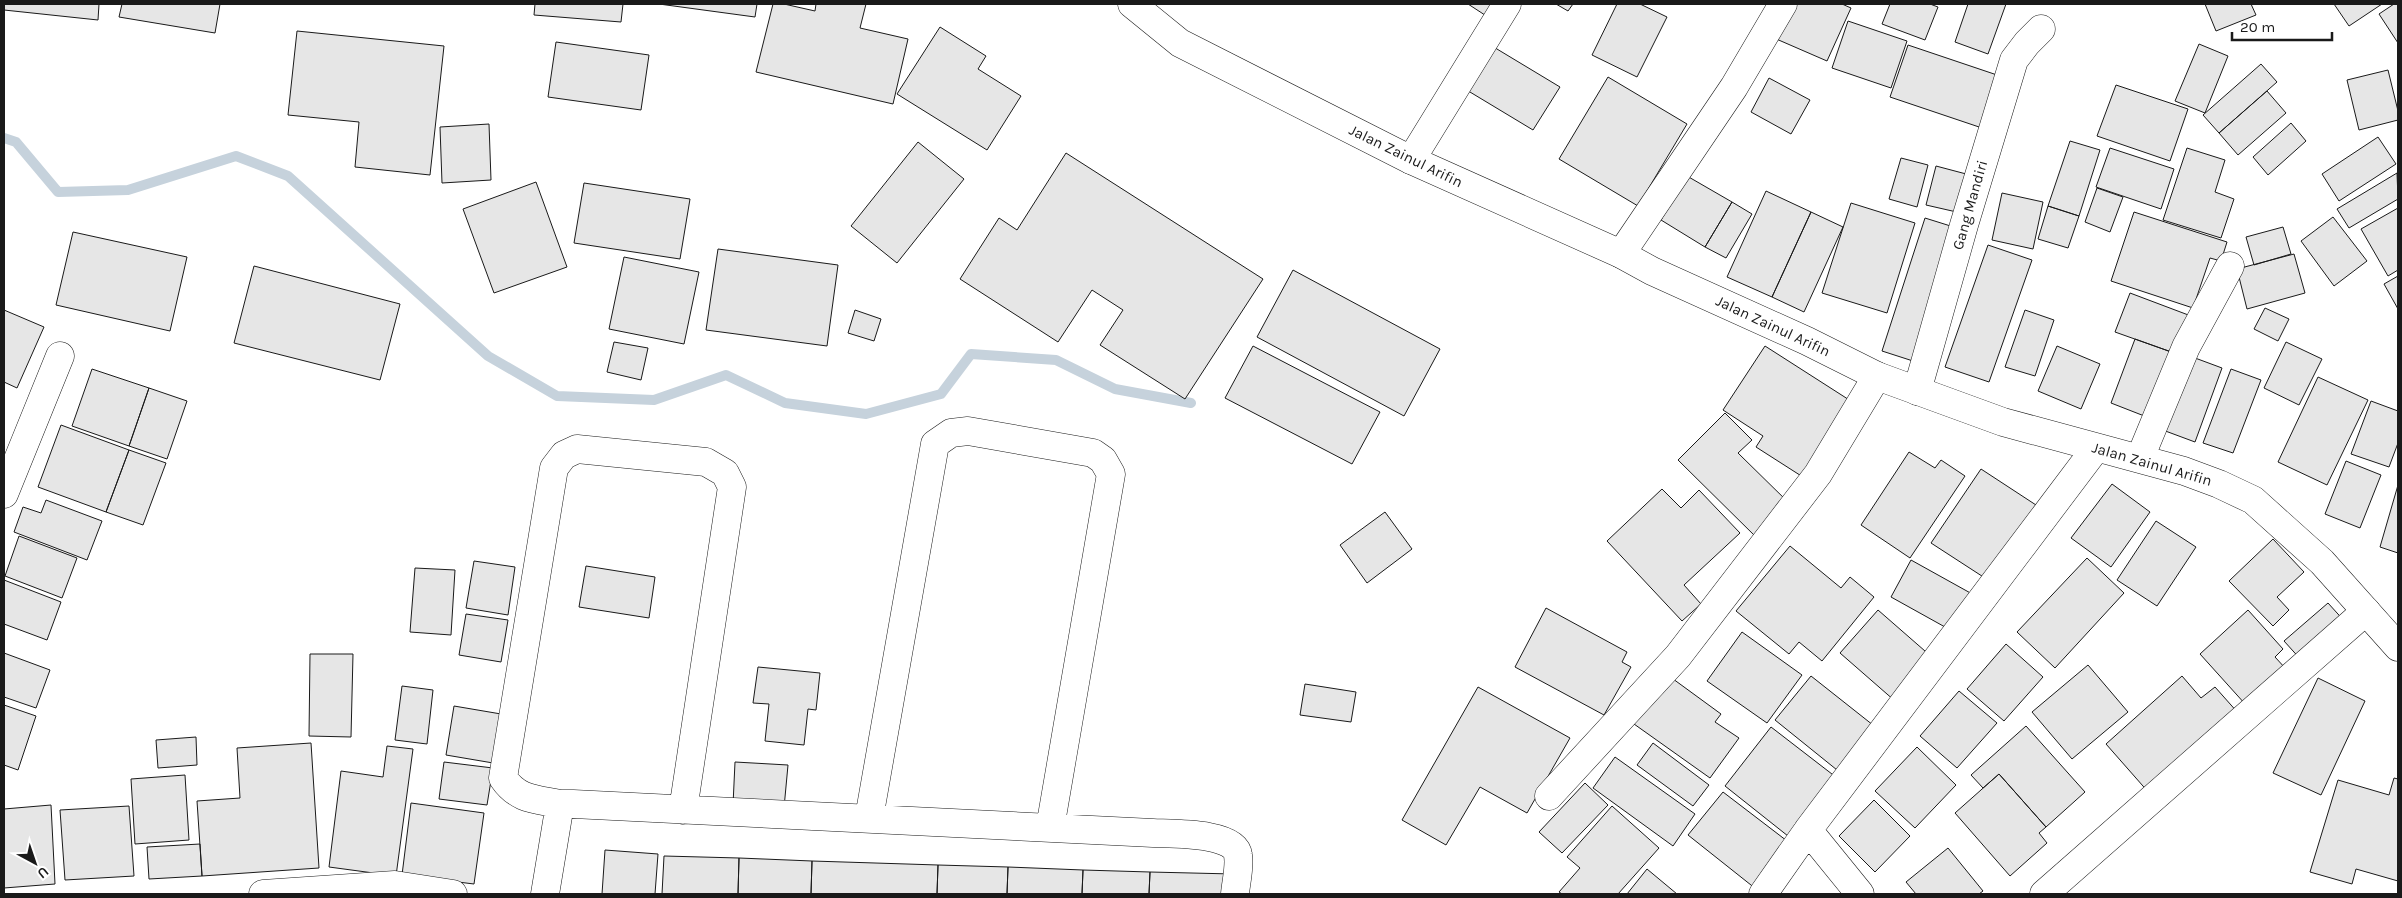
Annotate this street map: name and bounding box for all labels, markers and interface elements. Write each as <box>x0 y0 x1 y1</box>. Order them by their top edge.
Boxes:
scale bar <box>2232 10 2332 42</box>
text: 20 m <box>2240 18 2275 36</box>
street label: Jalan Zainul Arifin <box>1346 121 1466 191</box>
street label: Gang Mandiri <box>1949 158 1991 252</box>
street label: Jalan Zainul Arifin <box>1713 292 1833 360</box>
street label: Jalan Zainul Arifin <box>2090 438 2214 490</box>
north arrow <box>10 838 60 888</box>
text: U <box>34 863 52 882</box>

